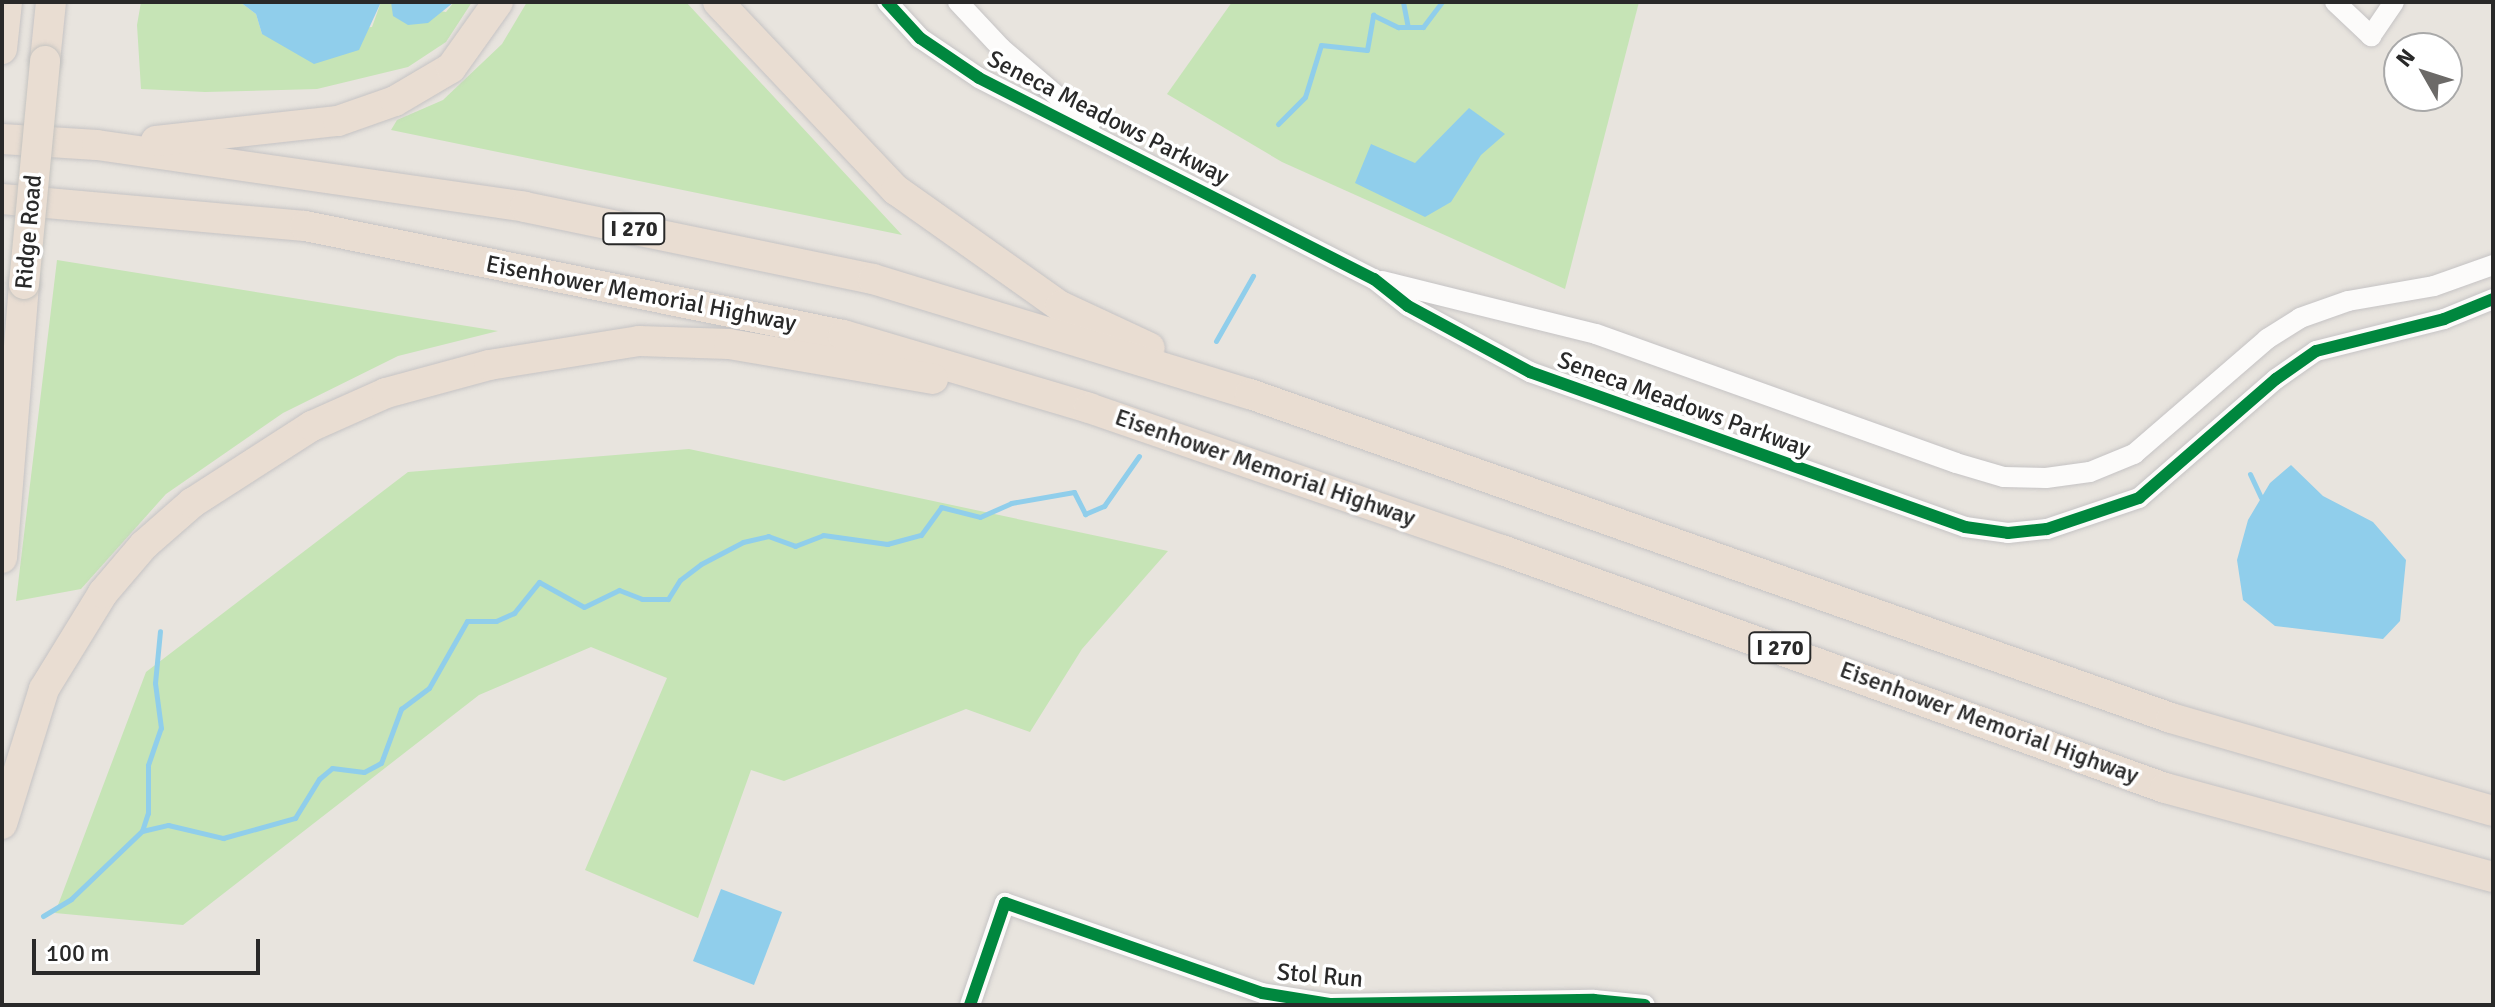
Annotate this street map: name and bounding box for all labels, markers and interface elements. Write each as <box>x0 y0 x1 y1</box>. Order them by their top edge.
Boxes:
north arrow <box>2383 32 2463 112</box>
text: N <box>2390 43 2421 72</box>
street label: Seneca Meadows Parkway <box>982 45 1234 191</box>
street label: Ridge Road <box>10 173 48 291</box>
road number: I 270 <box>602 211 666 247</box>
street label: Eisenhower Memorial Highway <box>483 250 799 338</box>
street label: Seneca Meadows Parkway <box>1554 346 1814 464</box>
street label: Eisenhower Memorial Highway <box>1111 403 1419 533</box>
road number: I 270 <box>1748 630 1812 666</box>
street label: Eisenhower Memorial Highway <box>1836 655 2142 791</box>
scale bar <box>36 923 264 973</box>
text: 100 m <box>46 938 109 968</box>
street label: Stol Run <box>1276 958 1364 994</box>

